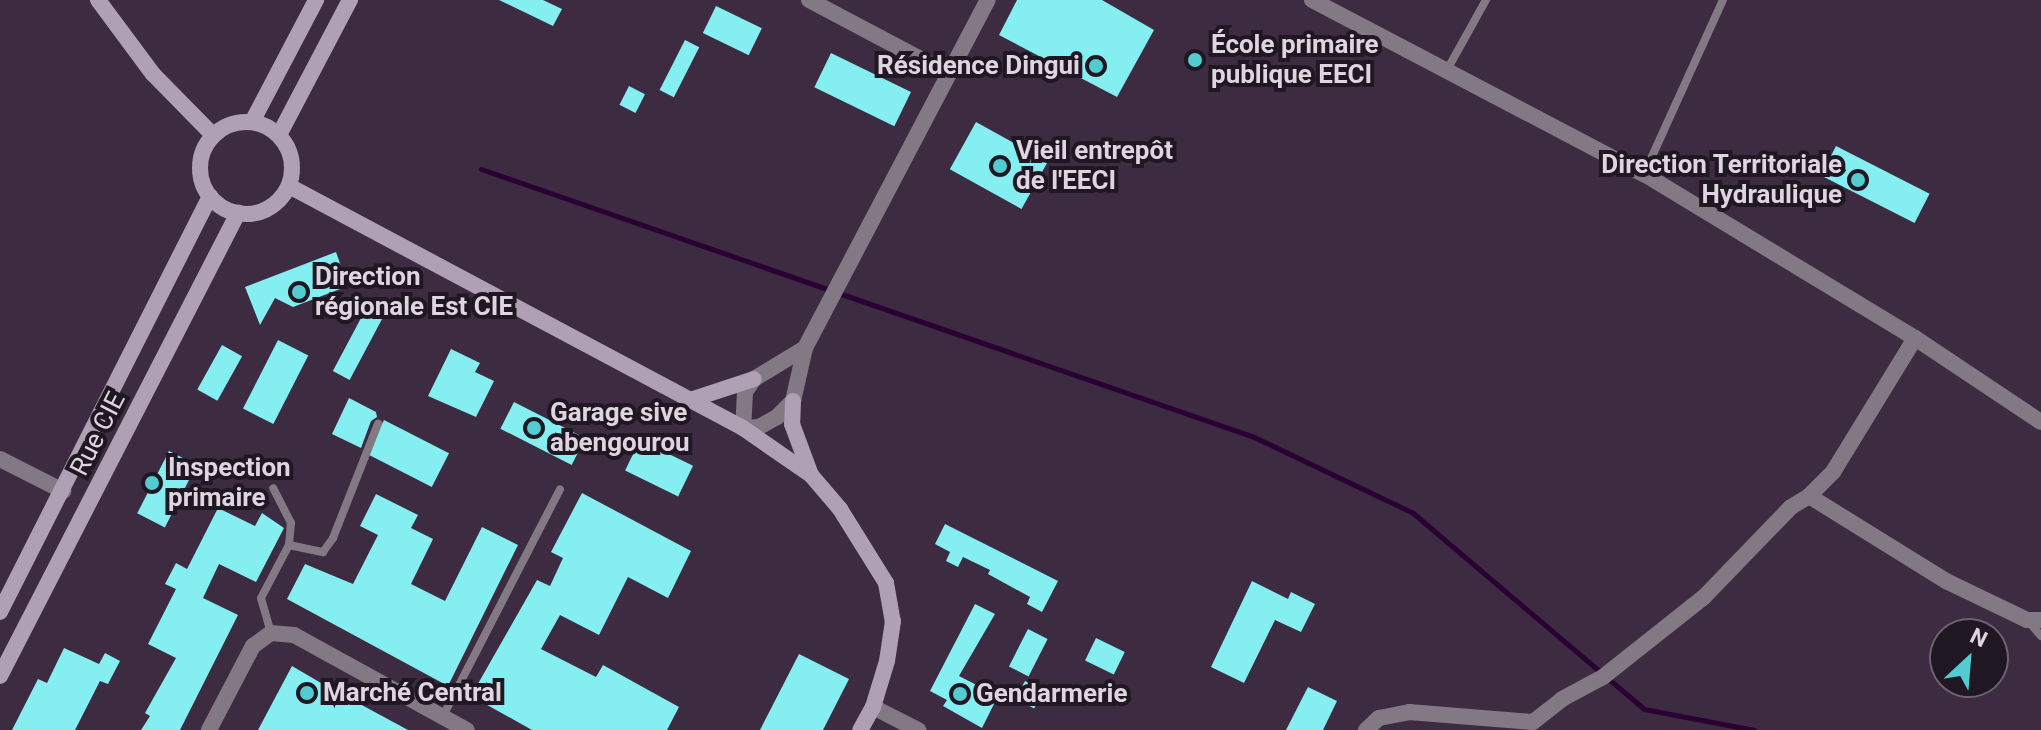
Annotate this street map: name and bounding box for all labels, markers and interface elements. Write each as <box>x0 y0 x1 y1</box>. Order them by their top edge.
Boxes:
place label: École primaire publique EECI <box>1211 29 1379 90</box>
place label: Résidence Dingui <box>877 50 1080 82</box>
marker: École primaire publique EECI <box>1186 51 1204 69</box>
marker: Résidence Dingui <box>1087 57 1105 75</box>
place label: Vieil entrepôt de l'EECI <box>1016 135 1173 196</box>
place label: Direction Territoriale Hydraulique <box>1601 149 1842 210</box>
marker: Vieil entrepôt de l'EECI <box>991 157 1009 175</box>
marker: Direction Territoriale Hydraulique <box>1849 171 1867 189</box>
place label: Direction régionale Est CIE <box>315 261 513 322</box>
marker: Direction régionale Est CIE <box>290 283 308 301</box>
street label: Rue CIE <box>64 387 132 481</box>
place label: Garage sive abengourou <box>550 397 690 458</box>
marker: Garage sive abengourou <box>525 419 543 437</box>
place label: Inspection primaire <box>168 452 291 514</box>
marker: Inspection primaire <box>143 474 161 492</box>
north arrow <box>1929 618 2009 698</box>
text: N <box>1966 623 1991 652</box>
place label: Marché Central <box>323 677 502 709</box>
place label: Gendarmerie <box>976 678 1127 710</box>
marker: Marché Central <box>298 684 316 702</box>
marker: Gendarmerie <box>951 685 969 703</box>

